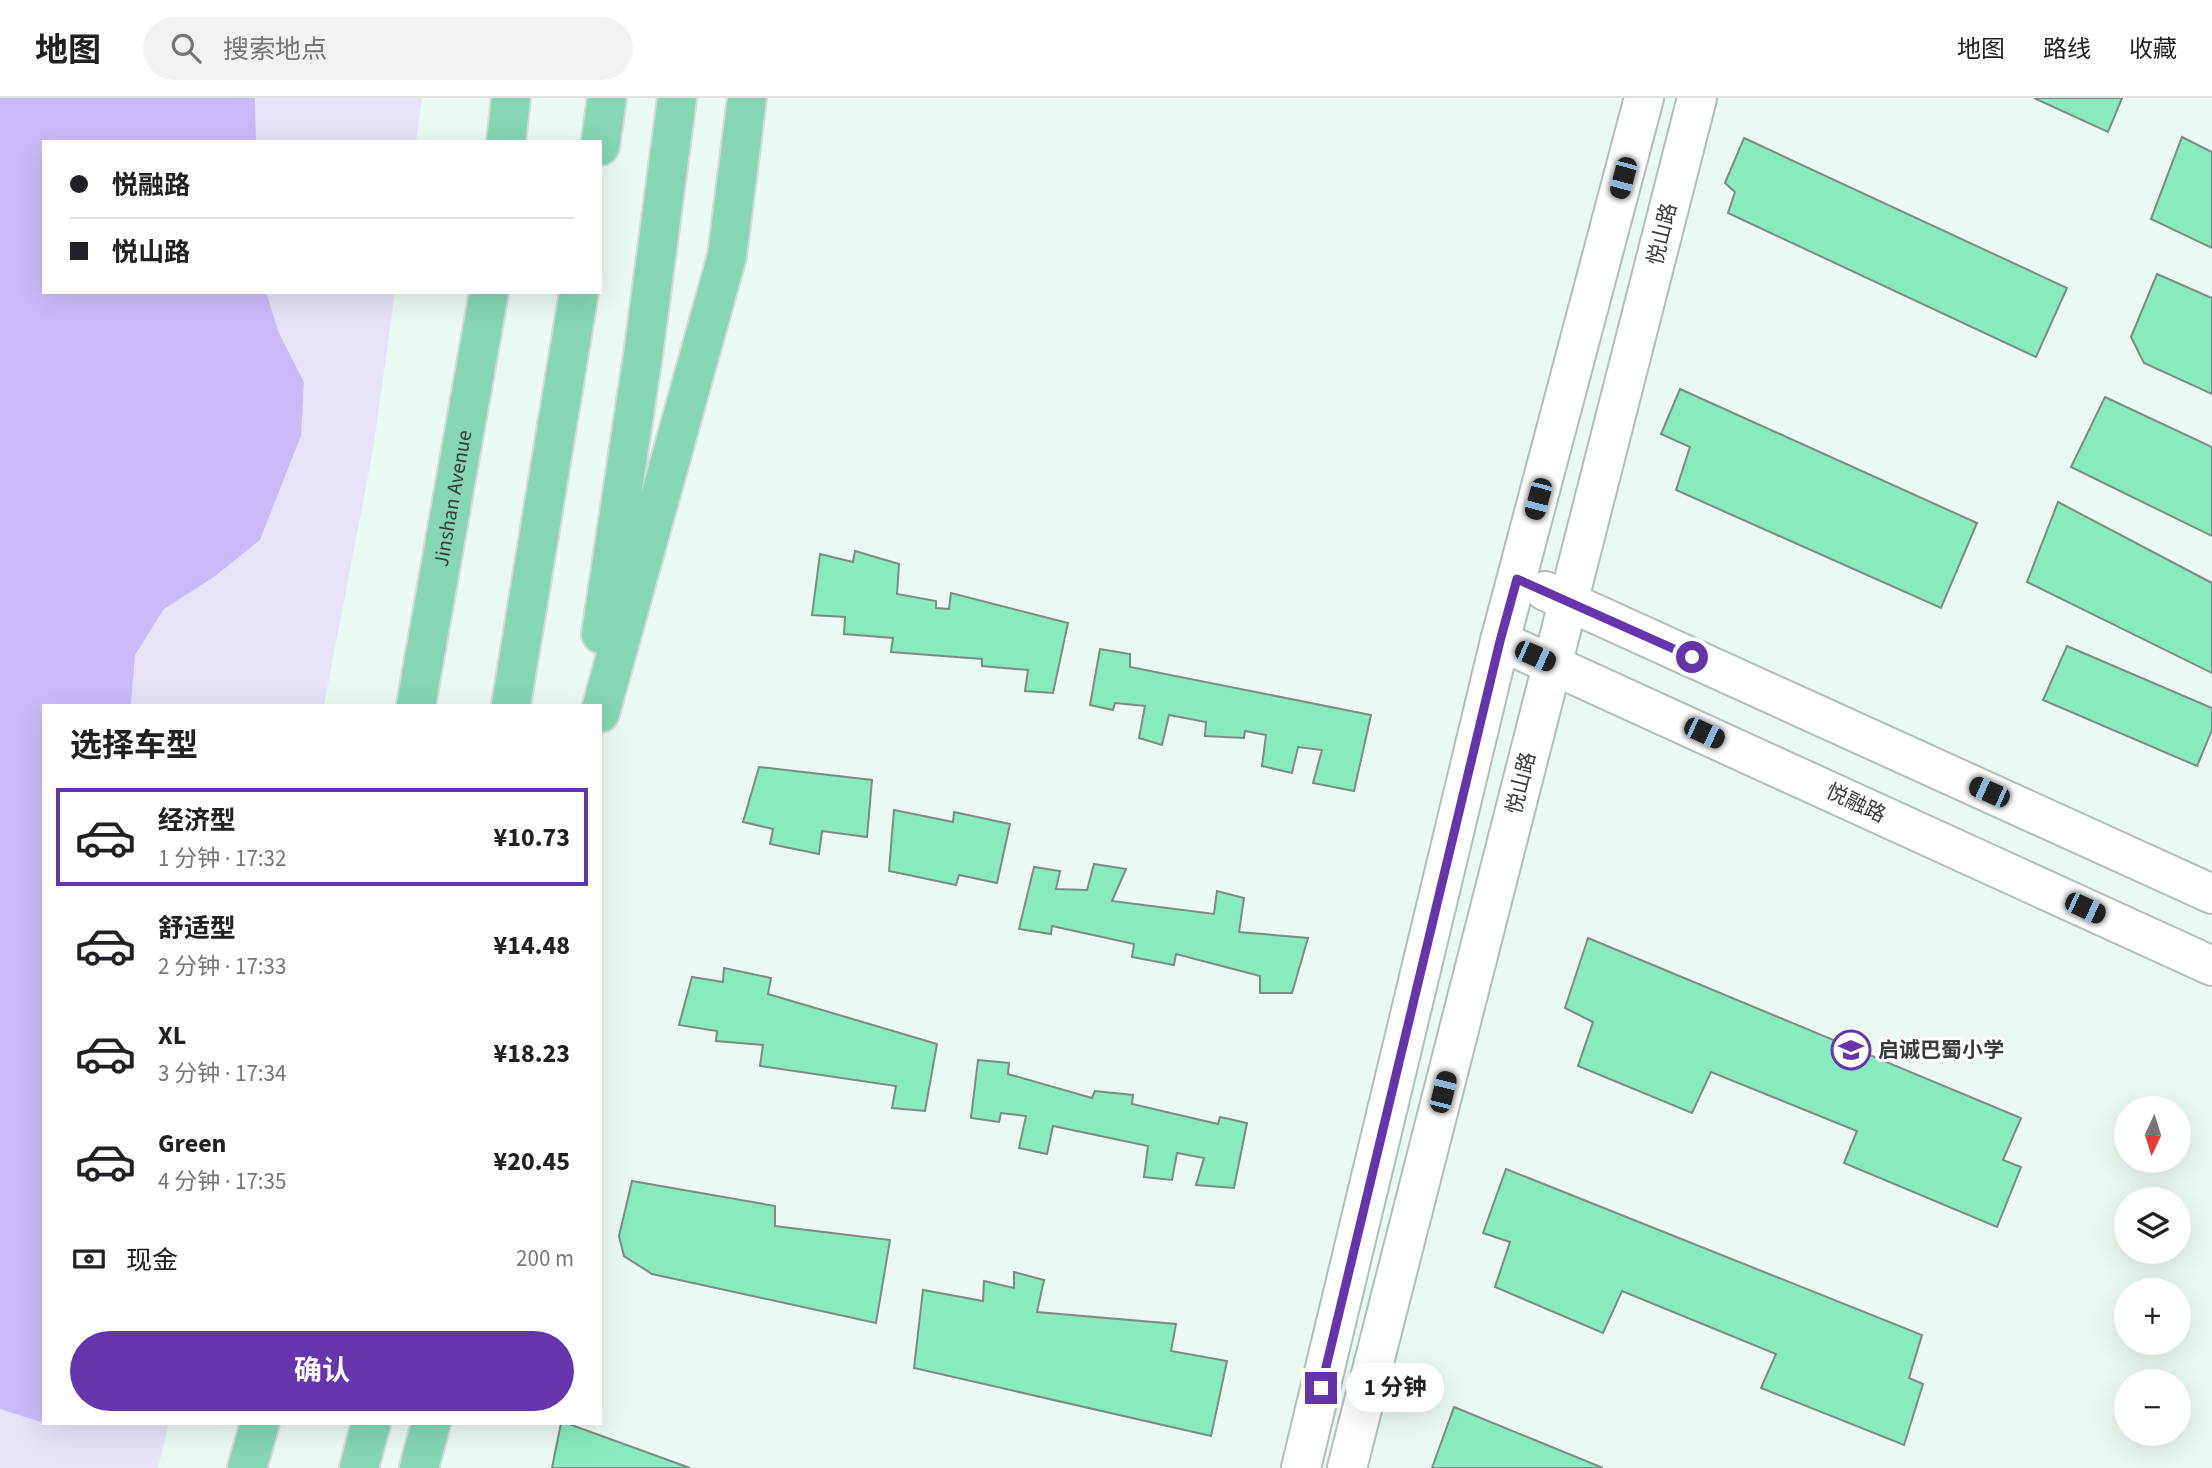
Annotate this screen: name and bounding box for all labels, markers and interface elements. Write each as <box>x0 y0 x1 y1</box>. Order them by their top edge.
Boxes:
search box <box>143 17 633 80</box>
text: 地图 <box>35 27 101 74</box>
icon: search <box>167 29 205 67</box>
text: 搜索地点 <box>223 31 327 68</box>
text: 地图 <box>1957 32 2005 67</box>
text: 路线 <box>2043 32 2091 67</box>
text: 收藏 <box>2129 32 2177 67</box>
car <box>1608 155 1639 201</box>
text: 悦融路 <box>112 167 190 204</box>
street label: 悦山路 <box>1640 200 1684 268</box>
text: 悦山路 <box>112 234 190 271</box>
street label: Jinshan Avenue <box>426 428 479 569</box>
car <box>1523 476 1554 522</box>
car <box>1512 638 1559 674</box>
route start <box>1676 641 1708 673</box>
car <box>1681 715 1728 751</box>
text: 选择车型 <box>70 723 198 769</box>
street label: 悦山路 <box>1499 749 1543 817</box>
car <box>1966 774 2013 810</box>
street label: 悦融路 <box>1821 776 1891 830</box>
text: 经济型 <box>158 802 236 839</box>
icon: car <box>74 806 137 869</box>
text: ¥10.73 <box>494 819 570 856</box>
text: 1 分钟 · 17:32 <box>158 842 286 875</box>
car <box>2062 890 2109 926</box>
text: 舒适型 <box>158 910 236 947</box>
icon: car <box>74 914 137 977</box>
text: ¥14.48 <box>494 927 570 964</box>
text: 2 分钟 · 17:33 <box>158 950 286 983</box>
text: XL <box>158 1017 186 1054</box>
icon: car <box>74 1022 137 1085</box>
school or university icon: 启诚巴蜀小学 <box>1830 1029 1872 1071</box>
text: ¥18.23 <box>494 1035 570 1072</box>
place label: 启诚巴蜀小学 <box>1878 1035 2004 1065</box>
text: 3 分钟 · 17:34 <box>158 1057 286 1090</box>
car <box>1428 1069 1459 1115</box>
north arrow <box>2114 1096 2191 1172</box>
map controls <box>2114 1096 2191 1446</box>
text: Green <box>158 1125 226 1162</box>
icon: car <box>74 1130 137 1193</box>
text: ¥20.45 <box>494 1143 570 1180</box>
text: 4 分钟 · 17:35 <box>158 1165 286 1198</box>
button: layers <box>2114 1187 2191 1264</box>
icon: cash <box>70 1240 108 1278</box>
text: 现金 <box>126 1242 178 1279</box>
text: 200 m <box>516 1242 574 1275</box>
button: + <box>2114 1278 2191 1355</box>
button: 确认 <box>70 1331 574 1411</box>
callout: 1 分钟 <box>1346 1364 1444 1412</box>
button: − <box>2114 1369 2191 1446</box>
text: 1 分钟 <box>1364 1371 1426 1404</box>
route end <box>1305 1372 1337 1404</box>

